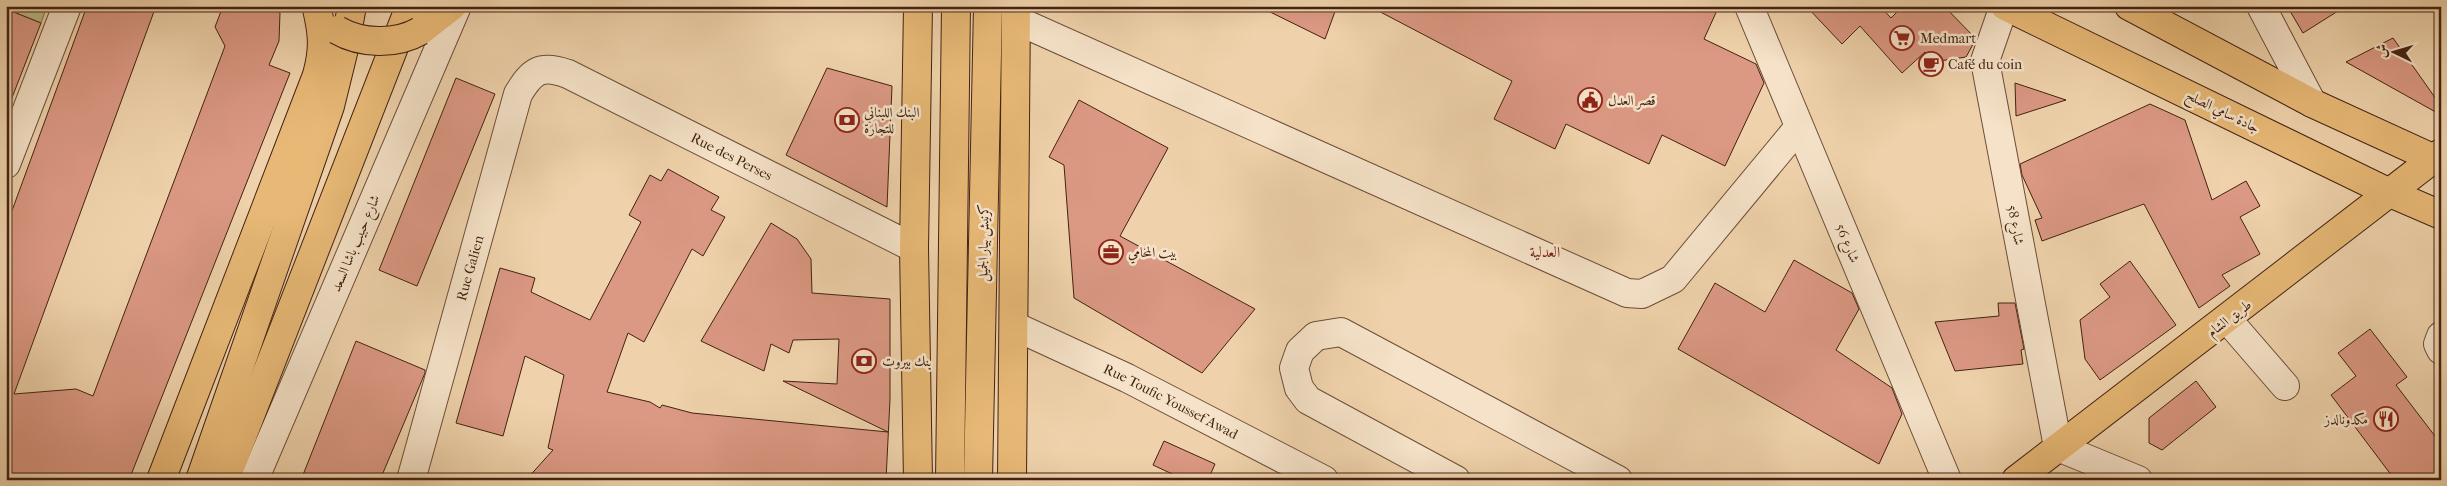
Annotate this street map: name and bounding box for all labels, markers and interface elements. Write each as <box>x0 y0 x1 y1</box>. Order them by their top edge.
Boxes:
supermarket icon: Medmart <box>1889 25 1915 51</box>
north arrow <box>2370 28 2420 78</box>
place label: Medmart <box>1920 30 1976 47</box>
text: ش <box>2372 43 2391 59</box>
cafe icon: Café du coin <box>1918 51 1944 77</box>
place label: Café du coin <box>1948 56 2022 73</box>
street label: جادة سامي الصلح <box>2181 86 2262 140</box>
public building icon: قصر العدل <box>1577 87 1603 113</box>
place label: قصر العدل <box>1608 92 1656 110</box>
place label: البنك اللبناني للتجارة <box>864 104 920 137</box>
bank icon: البنك اللبناني للتجارة <box>834 107 860 133</box>
street label: Rue des Perses <box>688 129 775 184</box>
street label: شارع حبيب باشا السعد <box>327 192 386 295</box>
street label: كرنيش بيار الجميل <box>974 204 995 282</box>
street label: شارع 58 <box>2000 204 2028 247</box>
street label: شارع 56 <box>1829 221 1863 267</box>
street label: Rue Galien <box>453 233 487 303</box>
office icon: بيت المحامي <box>1098 239 1124 265</box>
district label: العدلية <box>1530 243 1560 261</box>
place label: بيت المحامي <box>1128 244 1177 264</box>
street label: طريق الشام <box>2204 296 2257 344</box>
bank icon: بنك بيروت <box>851 348 877 374</box>
place label: بنك بيروت <box>882 353 931 370</box>
street label: Rue Toufic Youssef Awad <box>1101 360 1241 443</box>
restaurant icon: مكدونالدز <box>2373 406 2399 432</box>
place label: مكدونالدز <box>2323 411 2368 428</box>

